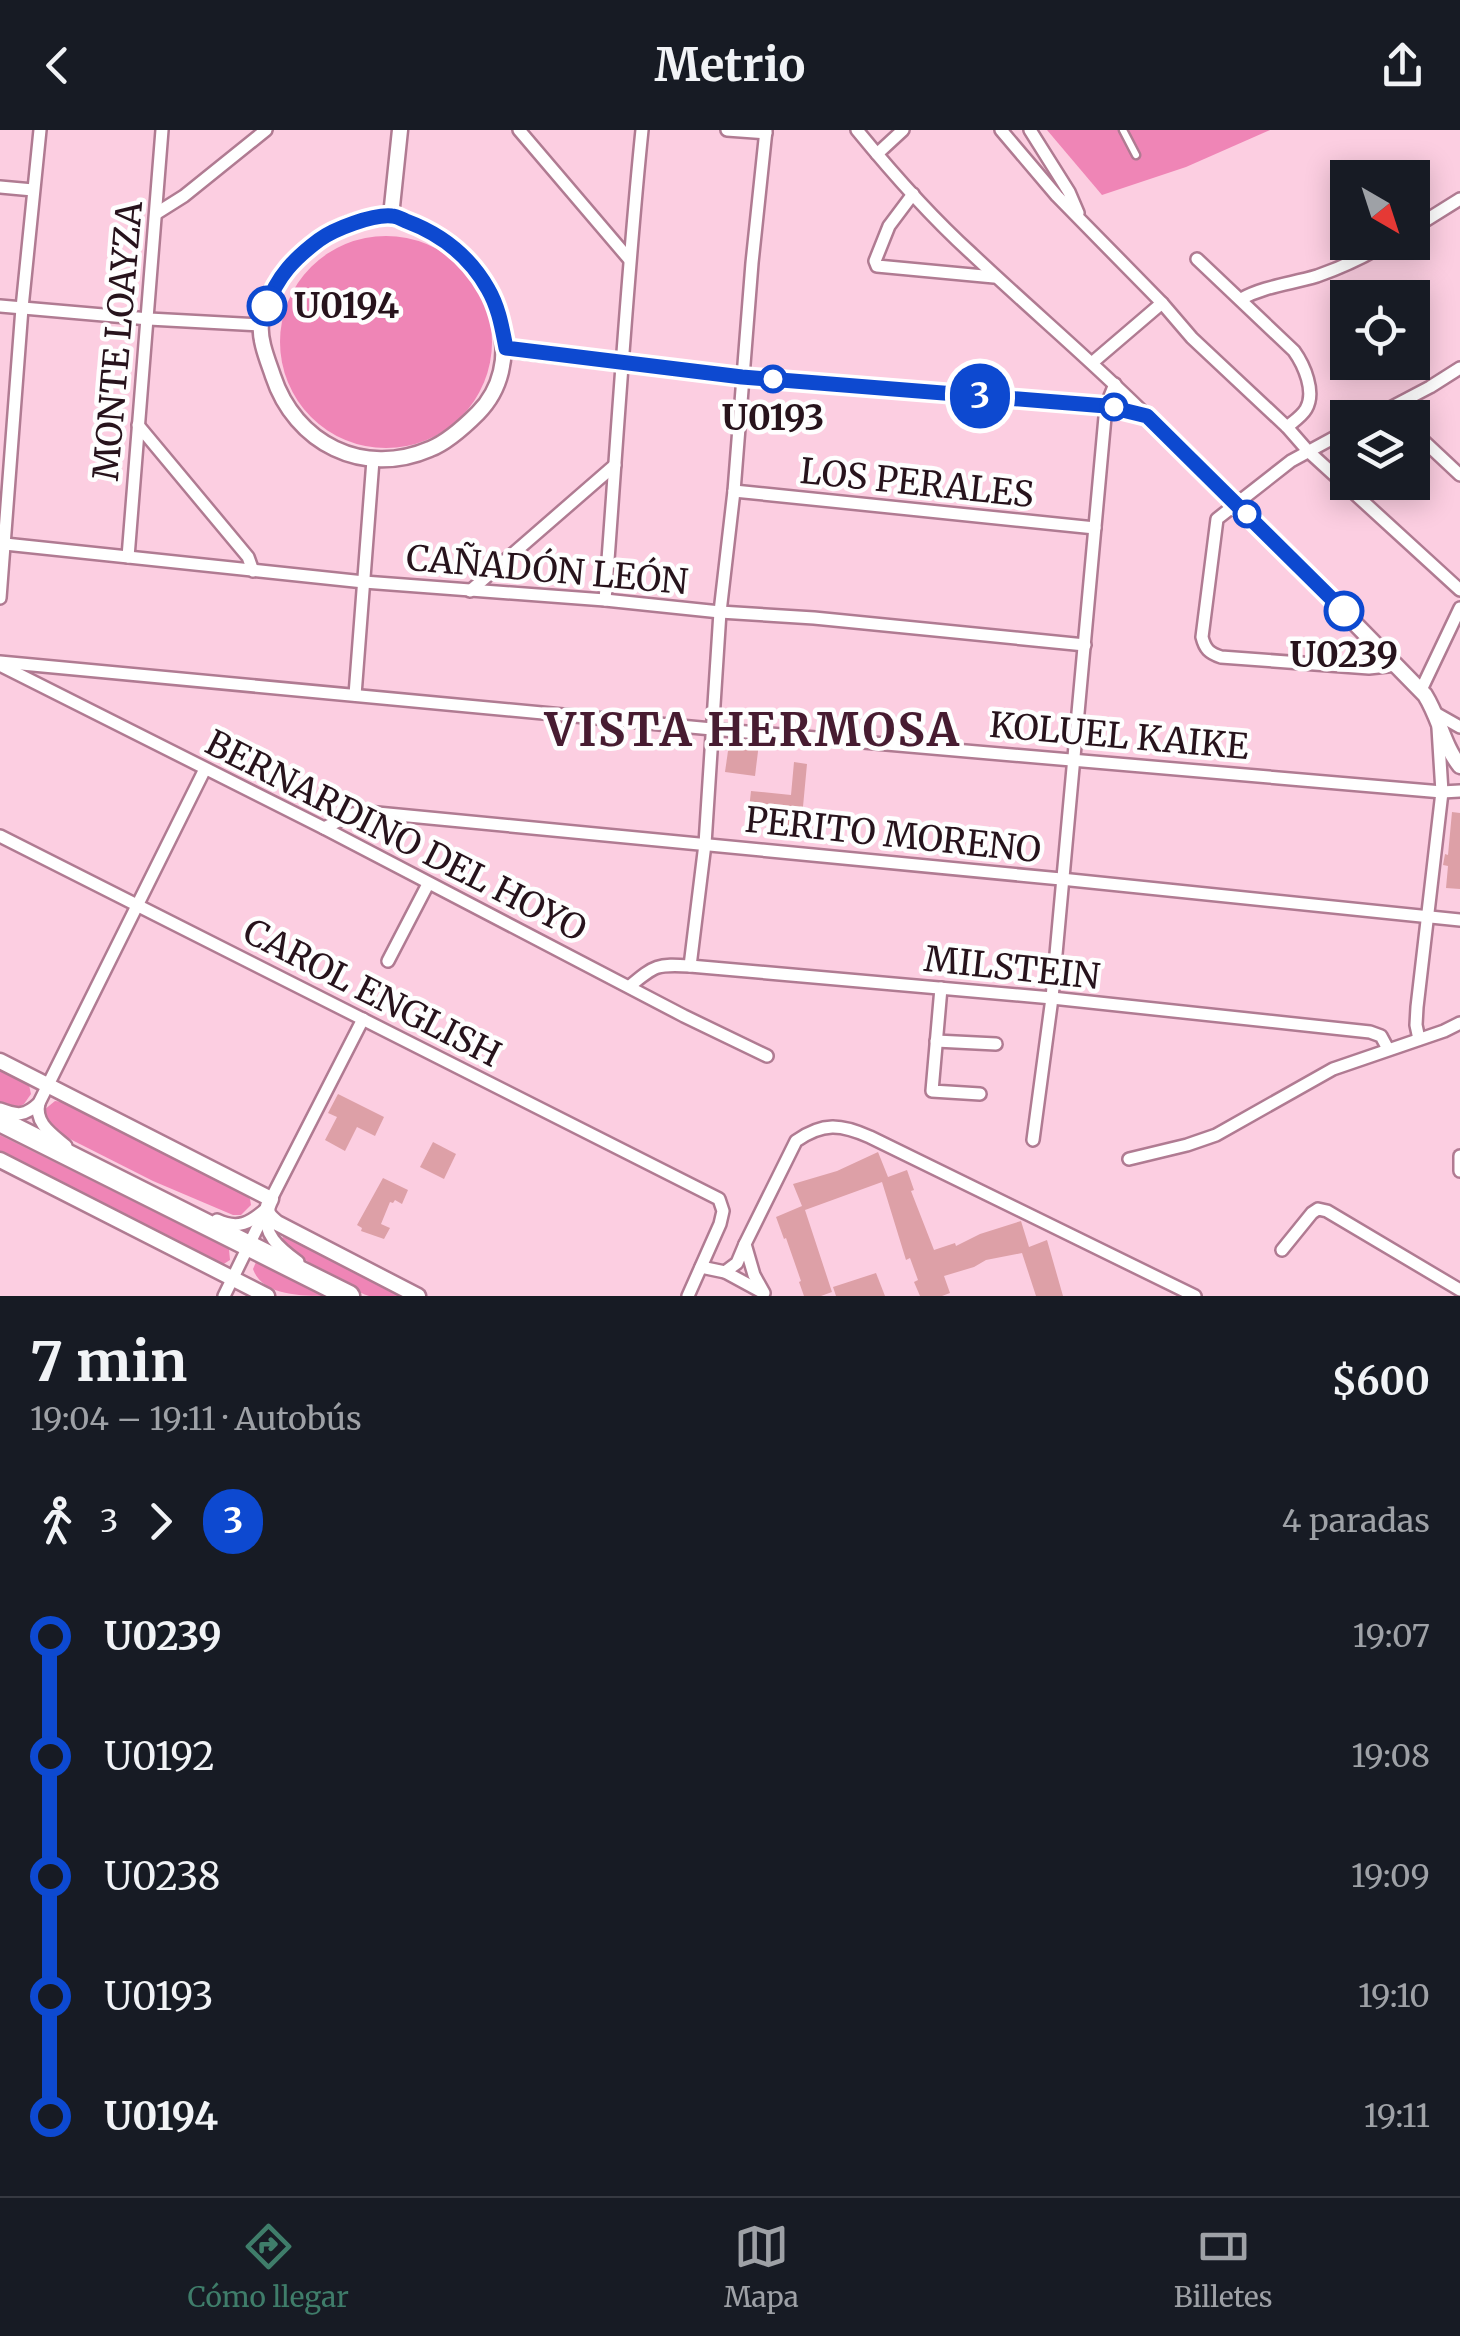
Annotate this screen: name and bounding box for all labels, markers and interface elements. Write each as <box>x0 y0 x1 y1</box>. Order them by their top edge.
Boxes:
text: Metrio <box>655 37 805 93</box>
icon: back <box>30 38 85 93</box>
icon: share <box>1375 38 1430 93</box>
north arrow <box>1330 160 1430 260</box>
map controls <box>1330 160 1430 500</box>
street label: MONTE LOAYZA <box>84 199 152 482</box>
button: locate <box>1330 280 1430 380</box>
place label: U0194 <box>294 284 399 328</box>
marker: U0194 <box>248 287 286 325</box>
line badge: 3 <box>948 364 1012 428</box>
marker: U0193 <box>760 366 786 392</box>
text: 3 <box>970 374 990 418</box>
unlabelled marker <box>1101 394 1127 420</box>
place label: U0193 <box>722 396 824 440</box>
button: layers <box>1330 400 1430 500</box>
street label: LOS PERALES <box>798 449 1036 517</box>
unlabelled marker <box>1234 501 1260 527</box>
street label: CAÑADÓN LEÓN <box>404 535 690 604</box>
marker: U0239 <box>1325 592 1363 630</box>
place label: U0239 <box>1290 633 1398 677</box>
district label: VISTA HERMOSA <box>544 702 961 758</box>
street label: KOLUEL KAIKE <box>988 703 1250 769</box>
street label: BERNARDINO DEL HOYO <box>198 721 594 951</box>
street label: PERITO MORENO <box>743 798 1043 872</box>
street label: CAROL ENGLISH <box>236 909 508 1077</box>
street label: MILSTEIN <box>922 937 1102 999</box>
text: 7 min <box>30 1327 187 1396</box>
text: $600 <box>1332 1358 1430 1405</box>
text: 19:04 – 19:11 · Autobús <box>30 1399 362 1439</box>
icon: walk <box>30 1494 85 1549</box>
icon: forward <box>133 1494 188 1549</box>
text: 3 <box>223 1499 243 1543</box>
text: 3 <box>100 1501 118 1541</box>
text: 4 paradas <box>1282 1501 1430 1541</box>
text: U0239 <box>104 1613 222 1660</box>
text: 19:07 <box>1353 1616 1430 1656</box>
text: U0192 <box>104 1733 215 1780</box>
text: 19:08 <box>1351 1736 1430 1776</box>
text: U0238 <box>104 1853 221 1900</box>
text: 19:09 <box>1351 1856 1430 1896</box>
text: U0193 <box>104 1973 213 2020</box>
text: 19:10 <box>1358 1976 1430 2016</box>
text: U0194 <box>104 2093 218 2140</box>
text: 19:11 <box>1364 2096 1430 2136</box>
tab: Cómo llegar <box>187 2219 349 2315</box>
tab: Mapa <box>724 2219 799 2315</box>
tab: Billetes <box>1174 2219 1272 2315</box>

